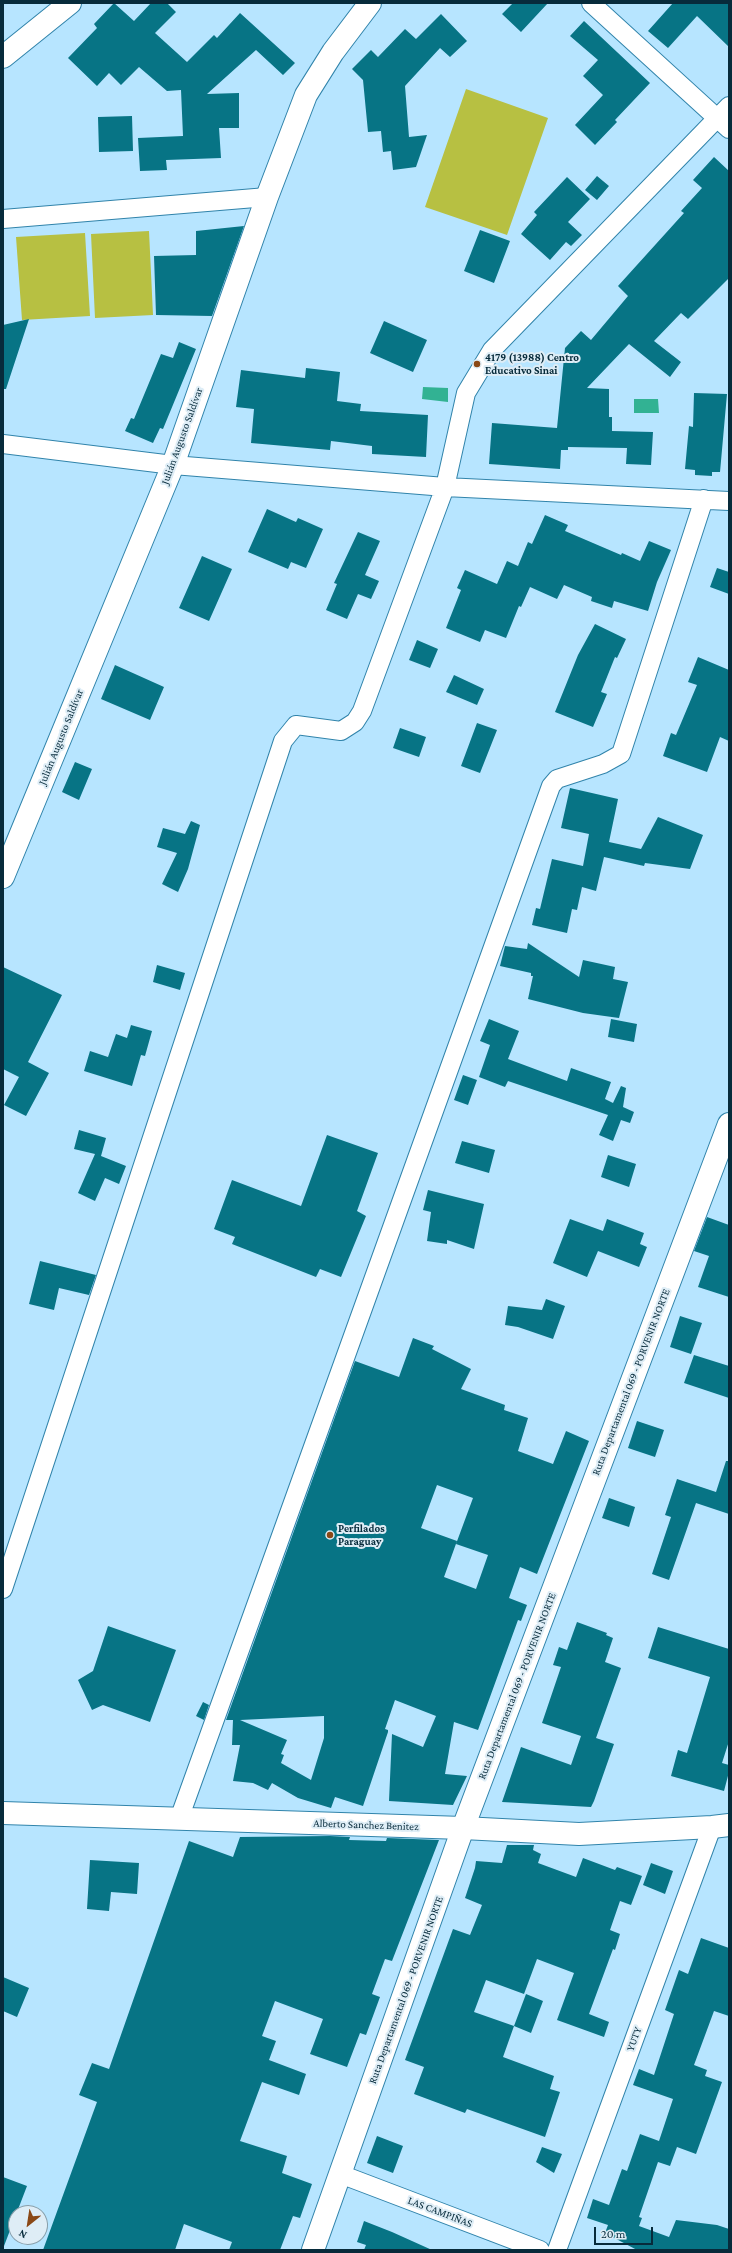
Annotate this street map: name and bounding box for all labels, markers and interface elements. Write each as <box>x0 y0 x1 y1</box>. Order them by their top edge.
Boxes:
place label: 4179 (13988) Centro Educativo Sinai <box>485 351 579 377</box>
marker: 4179 (13988) Centro Educativo Sinai <box>472 359 482 369</box>
street label: Julián Augusto Saldívar <box>158 386 206 486</box>
street label: Julián Augusto Saldívar <box>36 687 86 787</box>
street label: Ruta Departamental 069 - PORVENIR NORTE <box>589 1287 673 1477</box>
place label: Perfilados Paraguay <box>338 1522 385 1548</box>
marker: Perfilados Paraguay <box>325 1530 335 1540</box>
street label: Ruta Departamental 069 - PORVENIR NORTE <box>475 1591 559 1781</box>
street label: Alberto Sanchez Benitez <box>313 1817 419 1833</box>
street label: Ruta Departamental 069 - PORVENIR NORTE <box>366 1894 446 2086</box>
street label: YUTY <box>624 2025 644 2053</box>
street label: LAS CAMPIÑAS <box>406 2194 474 2230</box>
north arrow <box>8 2205 48 2245</box>
scale bar <box>596 2219 655 2245</box>
text: N <box>16 2227 29 2242</box>
text: 20 m <box>601 2227 625 2241</box>

